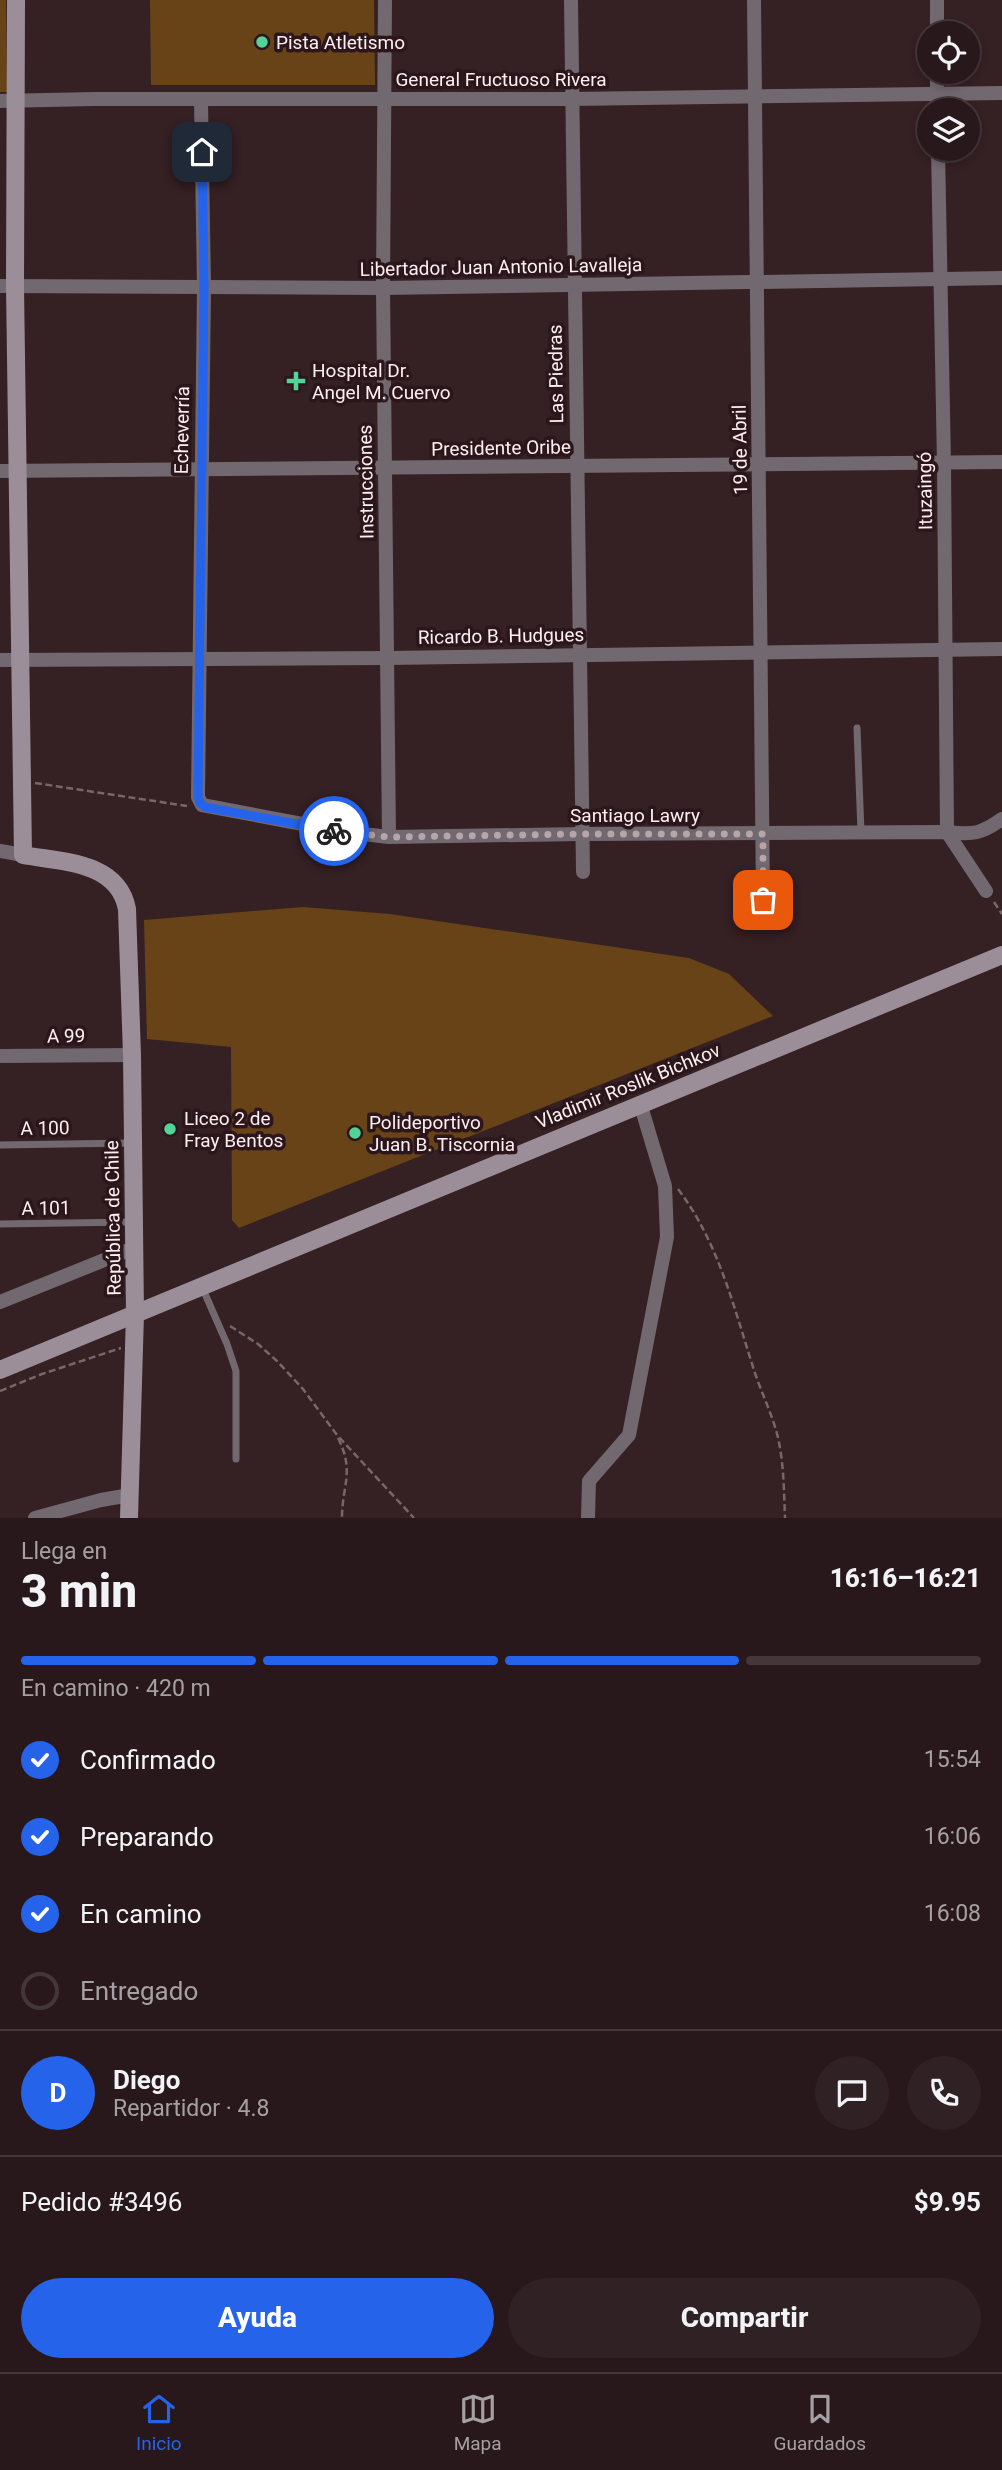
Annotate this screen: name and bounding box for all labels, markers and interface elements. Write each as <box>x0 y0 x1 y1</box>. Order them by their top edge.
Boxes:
map controls <box>917 21 980 161</box>
button: locate <box>917 21 980 84</box>
place label: Pista Atletismo <box>276 31 405 54</box>
marker: Pista Atletismo <box>254 34 270 50</box>
street label: General Fructuoso Rivera <box>395 68 607 91</box>
button: layers <box>917 98 980 161</box>
pin <box>172 122 232 182</box>
icon: home <box>183 133 221 171</box>
street label: Libertador Juan Antonio Lavalleja <box>359 253 643 281</box>
street label: Las Piedras <box>544 324 568 424</box>
place label: Hospital Dr. Angel M. Cuervo <box>312 359 451 404</box>
marker: Hospital Dr. Angel M. Cuervo <box>286 371 306 391</box>
street label: Echeverría <box>170 386 194 474</box>
street label: 19 de Abril <box>728 405 752 495</box>
street label: Instrucciones <box>354 425 378 539</box>
street label: Presidente Oribe <box>431 435 571 461</box>
street label: Ituzaingó <box>913 452 937 530</box>
street label: Ricardo B. Hudgues <box>418 623 584 649</box>
courier <box>299 796 369 866</box>
street label: Santiago Lawry <box>570 804 700 827</box>
icon: bike <box>315 812 353 850</box>
pin <box>733 870 793 930</box>
icon: bag <box>744 881 782 919</box>
street label: A 99 <box>47 1024 85 1048</box>
street label: Vladimir Roslik Bichkov <box>532 1038 724 1134</box>
place label: Liceo 2 de Fray Bentos <box>184 1107 283 1152</box>
place label: Polideportivo Juan B. Tiscornia <box>369 1111 515 1156</box>
street label: A 100 <box>20 1116 70 1140</box>
marker: Liceo 2 de Fray Bentos <box>162 1121 178 1137</box>
marker: Polideportivo Juan B. Tiscornia <box>347 1125 363 1141</box>
street label: República de Chile <box>100 1140 126 1296</box>
street label: A 101 <box>21 1196 71 1220</box>
text: Llega en <box>21 1538 107 1565</box>
text: 16:16–16:21 <box>830 1563 981 1593</box>
text: 3 min <box>21 1564 137 1618</box>
text: En camino · 420 m <box>21 1675 211 1702</box>
icon: check <box>21 1741 59 1779</box>
text: Confirmado <box>80 1745 216 1775</box>
text: 15:54 <box>924 1746 981 1773</box>
icon: check <box>21 1818 59 1856</box>
text: Preparando <box>80 1822 214 1852</box>
text: 16:06 <box>924 1823 981 1850</box>
icon: check <box>21 1895 59 1933</box>
text: En camino <box>80 1899 202 1929</box>
text: 16:08 <box>924 1900 981 1927</box>
text: Entregado <box>80 1976 198 2006</box>
button: chat <box>815 2056 889 2130</box>
button: phone <box>907 2056 981 2130</box>
text: Diego <box>113 2065 180 2095</box>
text: D <box>50 2078 66 2108</box>
text: Repartidor · 4.8 <box>113 2095 270 2122</box>
text: Pedido #3496 <box>21 2187 182 2217</box>
text: $9.95 <box>914 2187 981 2217</box>
button: Ayuda <box>21 2278 494 2358</box>
button: Compartir <box>508 2278 981 2358</box>
tab: Inicio <box>136 2390 182 2455</box>
tab: Mapa <box>454 2390 502 2455</box>
tab: Guardados <box>774 2390 866 2455</box>

